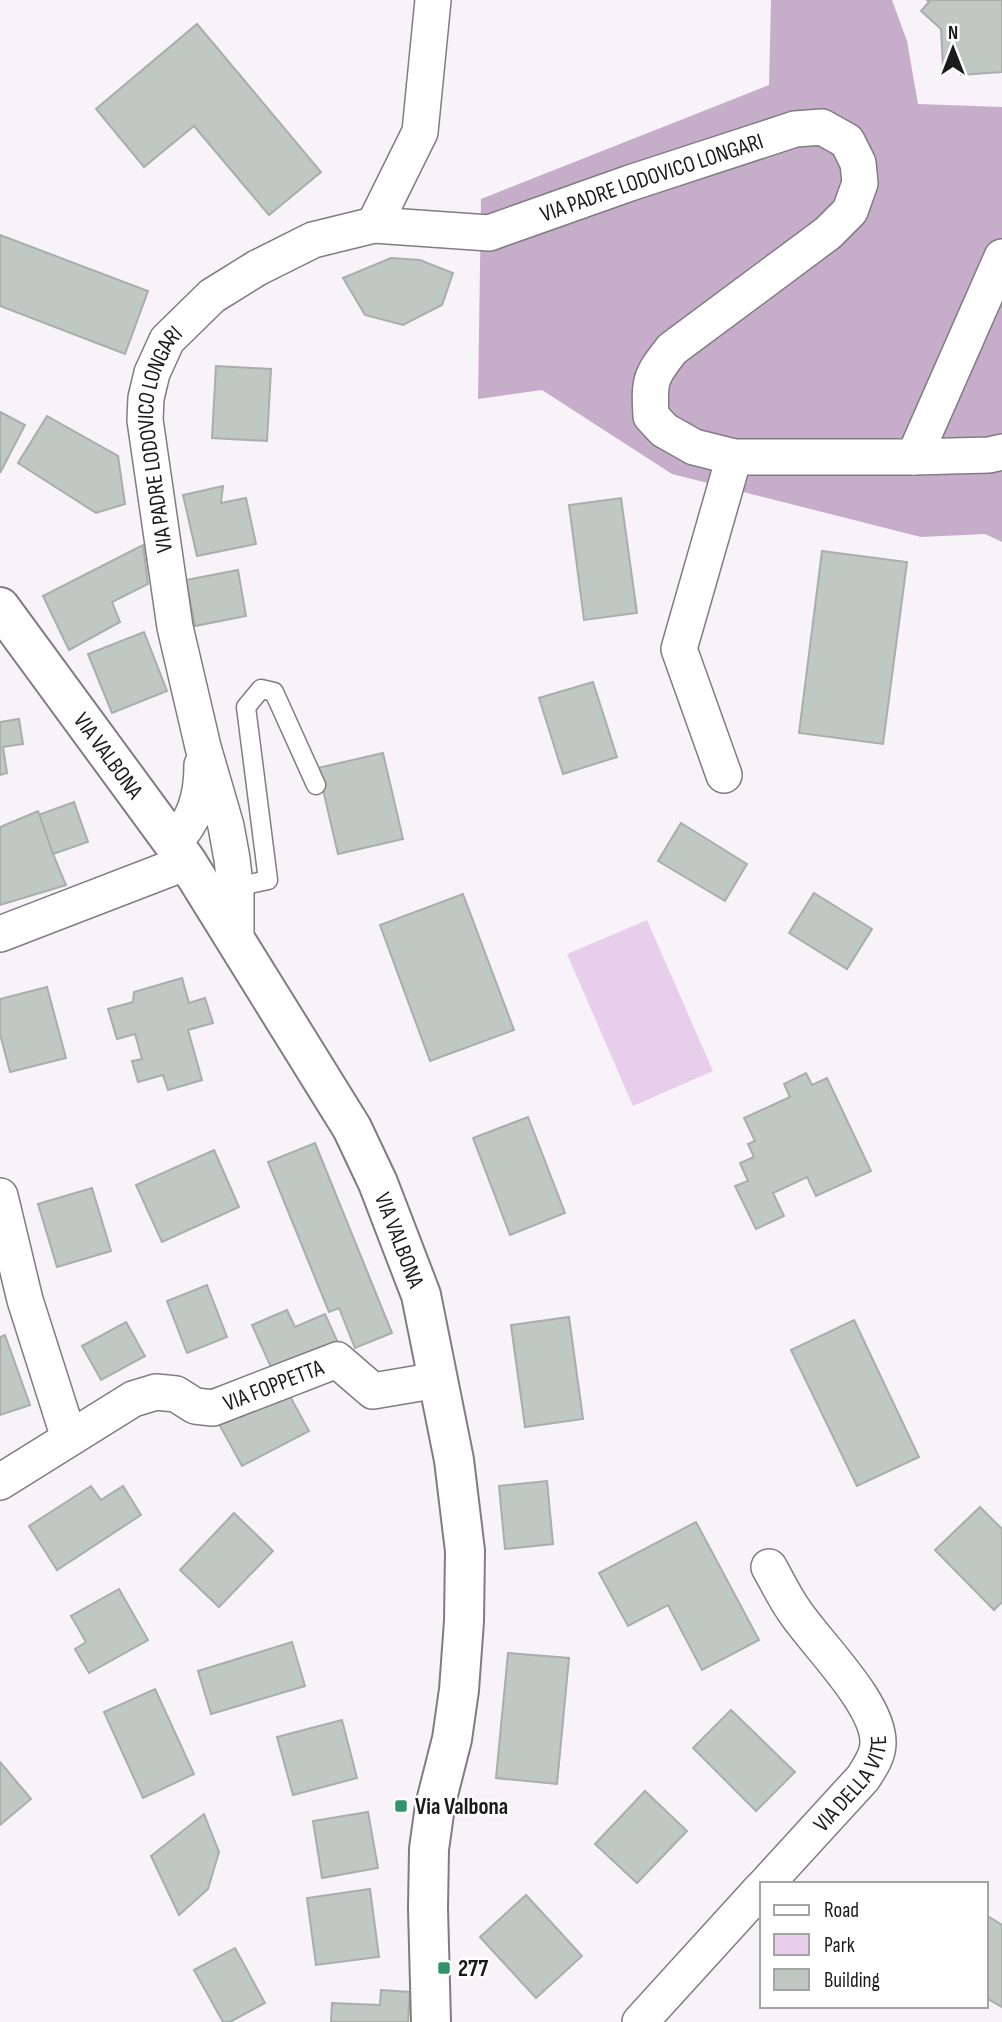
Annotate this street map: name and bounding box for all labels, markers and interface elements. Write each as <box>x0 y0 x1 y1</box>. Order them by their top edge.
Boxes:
north arrow <box>918 14 988 84</box>
text: N <box>948 22 958 45</box>
street label: VIA PADRE LODOVICO LONGARI <box>537 127 767 229</box>
street label: VIA PADRE LODOVICO LONGARI <box>132 320 189 555</box>
street label: VIA VALBONA <box>67 707 149 805</box>
street label: VIA VALBONA <box>368 1189 430 1292</box>
street label: VIA FOPPETTA <box>219 1354 328 1418</box>
street label: VIA DELLA VITE <box>808 1735 893 1838</box>
place label: Via Valbona <box>415 1793 508 1821</box>
marker: Via Valbona <box>393 1798 409 1814</box>
legend <box>760 1882 988 2008</box>
text: Road <box>824 1898 859 1923</box>
text: Park <box>824 1933 855 1958</box>
place label: 277 <box>458 1955 488 1983</box>
marker: 277 <box>436 1960 452 1976</box>
text: Building <box>824 1968 880 1993</box>

